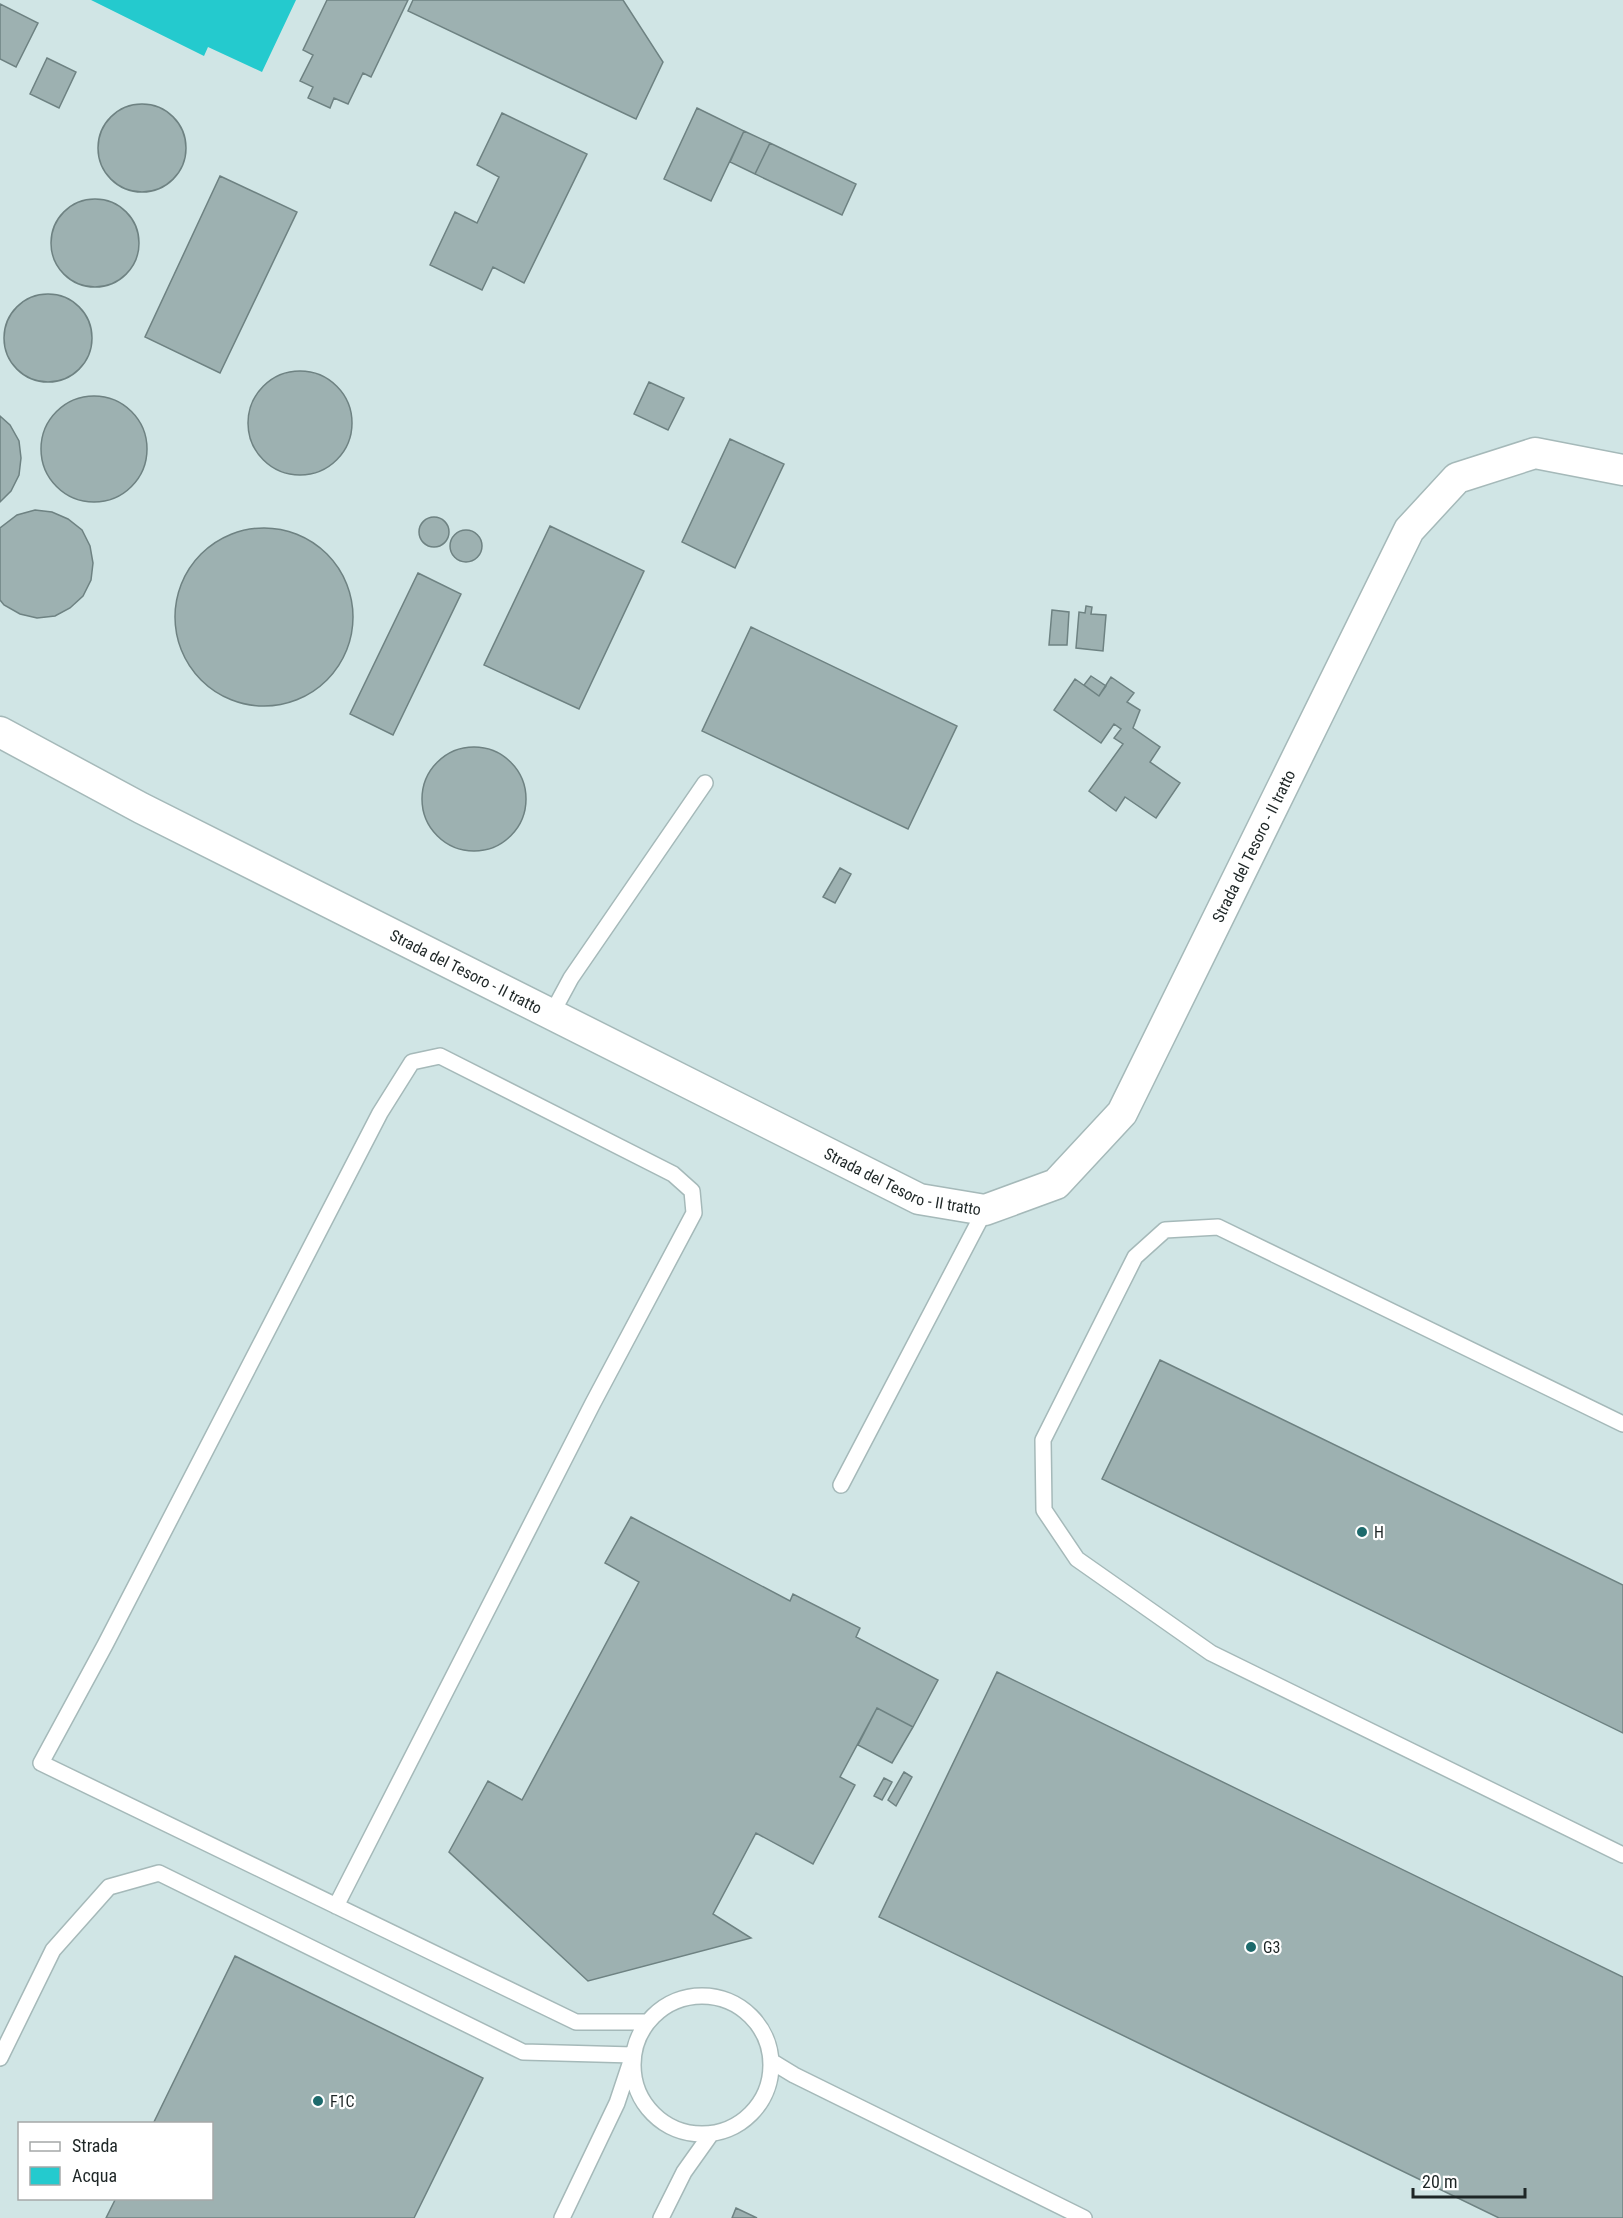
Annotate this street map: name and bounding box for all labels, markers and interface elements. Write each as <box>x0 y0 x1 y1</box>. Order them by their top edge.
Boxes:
street label: Strada del Tesoro - II tratto <box>1208 767 1299 925</box>
street label: Strada del Tesoro - II tratto <box>387 925 545 1017</box>
street label: Strada del Tesoro - II tratto <box>821 1144 983 1219</box>
place label: H <box>1374 1523 1384 1542</box>
marker: H <box>1355 1525 1369 1539</box>
place label: G3 <box>1263 1938 1280 1957</box>
marker: G3 <box>1244 1940 1258 1954</box>
place label: F1C <box>330 2092 355 2111</box>
marker: F1C <box>311 2094 325 2108</box>
legend <box>18 2122 213 2200</box>
text: Strada <box>72 2135 118 2156</box>
scale bar <box>1413 2161 1526 2199</box>
text: Acqua <box>72 2165 117 2186</box>
text: 20 m <box>1422 2171 1457 2192</box>

